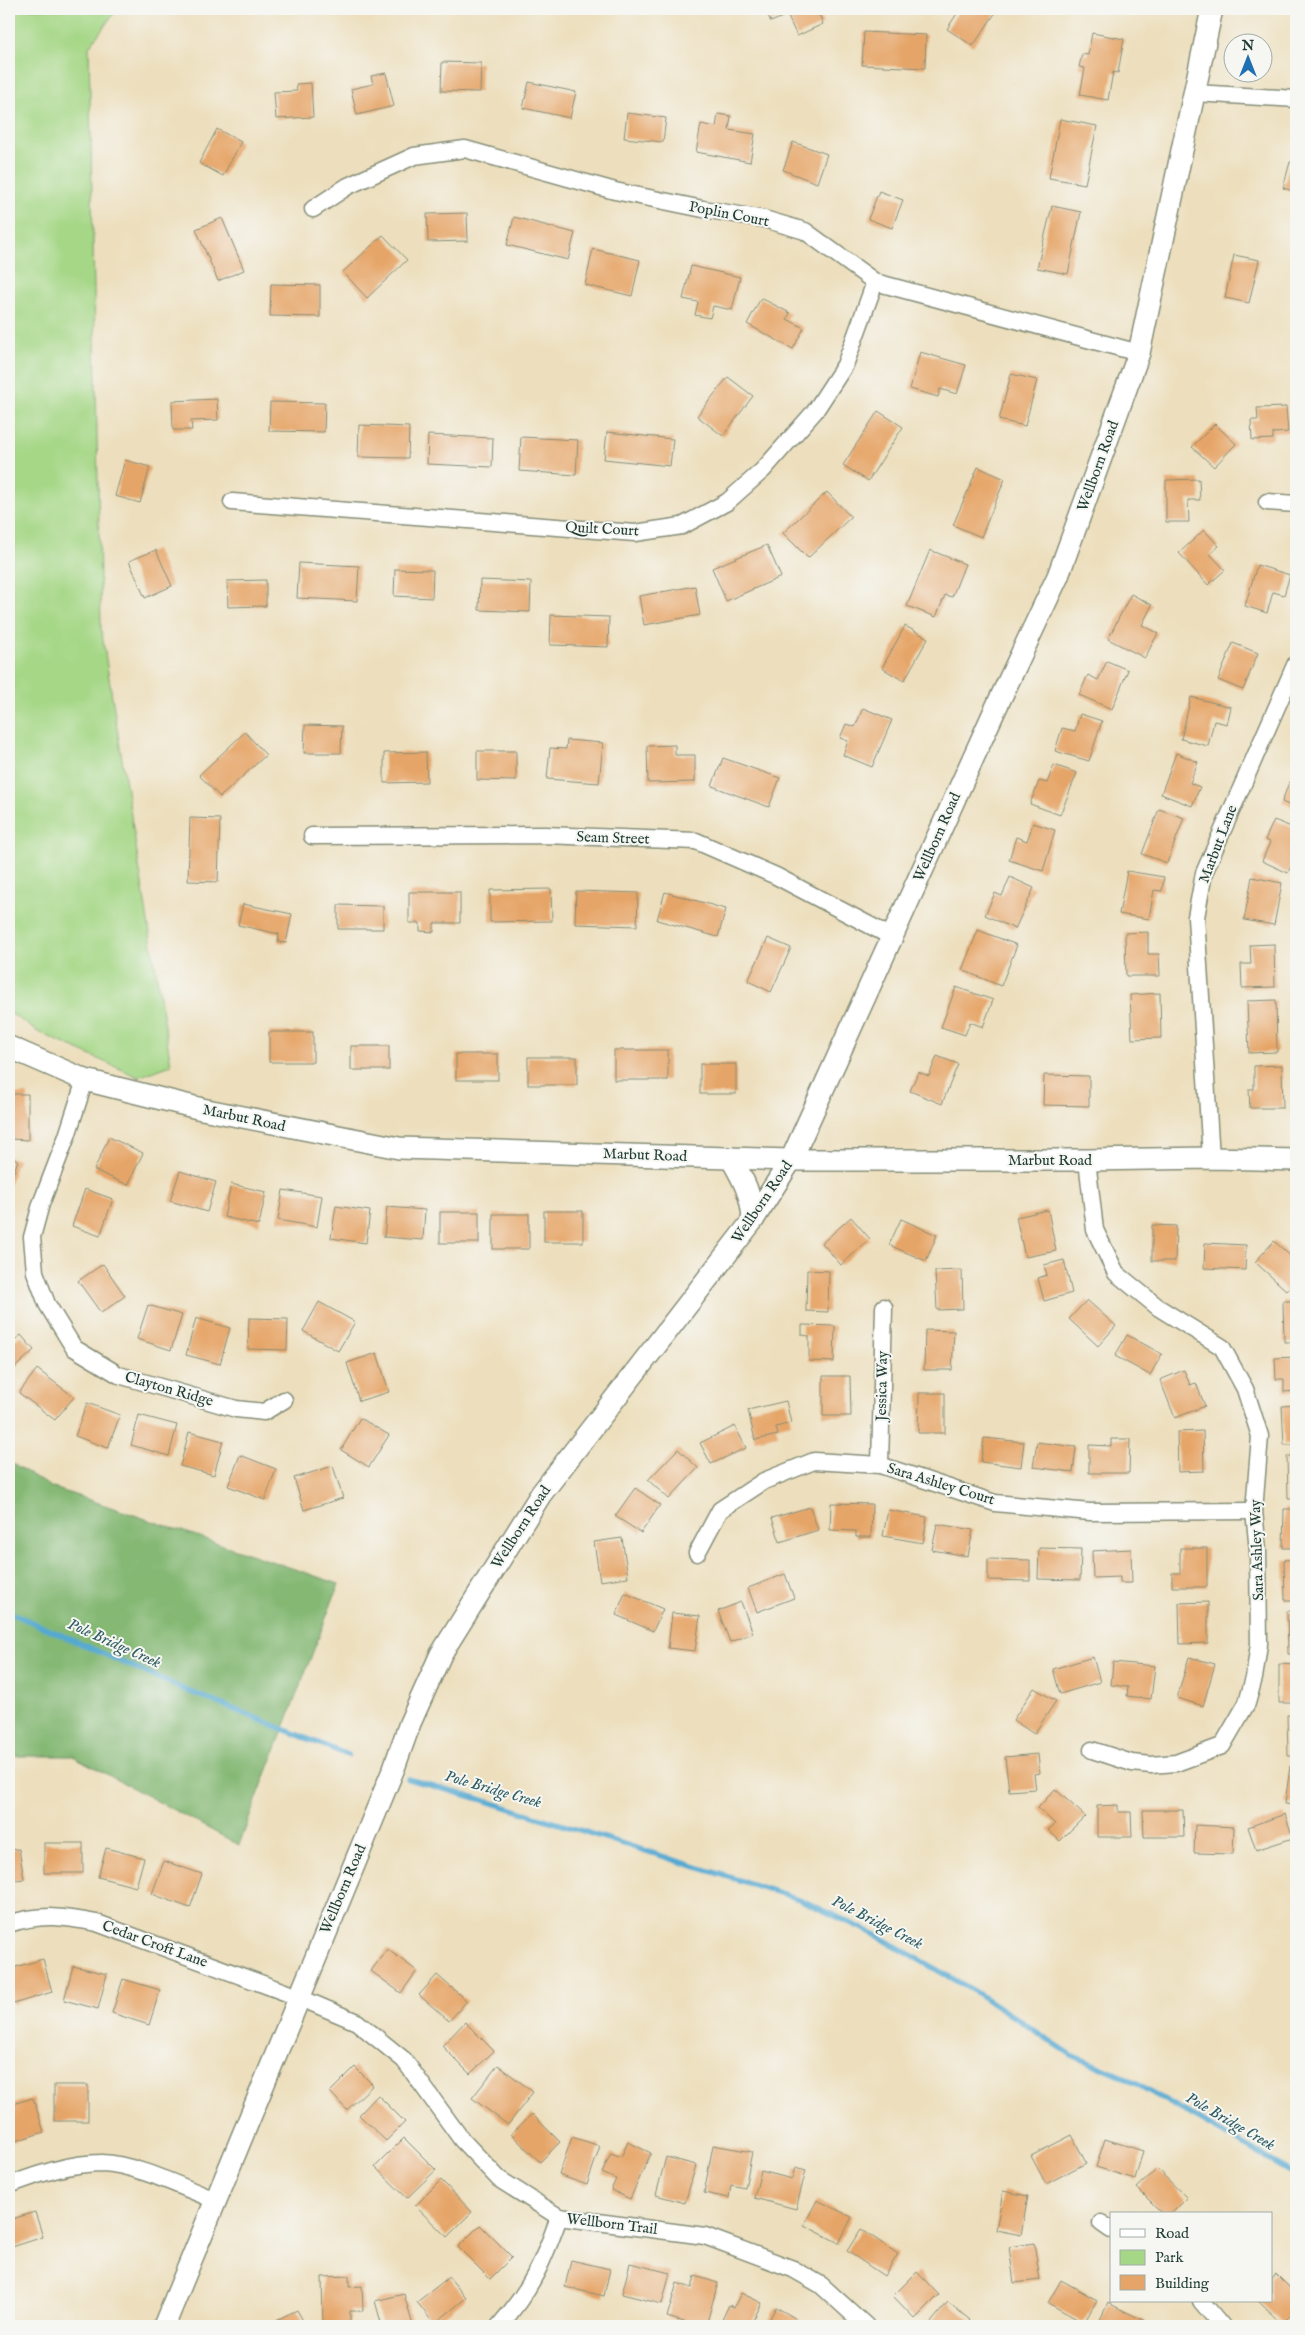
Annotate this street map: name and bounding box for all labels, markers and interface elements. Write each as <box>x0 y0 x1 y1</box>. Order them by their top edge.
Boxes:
north arrow <box>1222 32 1272 82</box>
text: N <box>1241 37 1254 55</box>
street label: Poplin Court <box>687 197 771 231</box>
street label: Wellborn Road <box>1073 417 1124 514</box>
street label: Quilt Court <box>565 518 639 540</box>
street label: Wellborn Road <box>909 789 965 884</box>
street label: Marbut Lane <box>1194 802 1242 886</box>
street label: Seam Street <box>576 827 650 849</box>
street label: Marbut Road <box>201 1100 288 1136</box>
street label: Marbut Road <box>603 1144 688 1166</box>
street label: Marbut Road <box>1008 1151 1093 1170</box>
street label: Wellborn Road <box>727 1156 797 1247</box>
street label: Jessica Way <box>872 1350 892 1423</box>
street label: Clayton Ridge <box>123 1367 216 1411</box>
street label: Sara Ashley Court <box>885 1459 997 1509</box>
street label: Wellborn Road <box>487 1481 555 1572</box>
street label: Sara Ashley Way <box>1246 1498 1268 1601</box>
water label: Pole Bridge Creek <box>64 1615 164 1674</box>
water label: Pole Bridge Creek <box>442 1767 544 1814</box>
street label: Wellborn Road <box>316 1840 371 1937</box>
water label: Pole Bridge Creek <box>828 1891 926 1955</box>
street label: Cedar Croft Lane <box>100 1916 210 1972</box>
water label: Pole Bridge Creek <box>1182 2088 1279 2156</box>
street label: Wellborn Trail <box>565 2209 659 2239</box>
legend <box>1110 2212 1272 2302</box>
text: Road <box>1155 2224 1190 2243</box>
text: Park <box>1155 2248 1185 2267</box>
text: Building <box>1155 2274 1210 2293</box>

